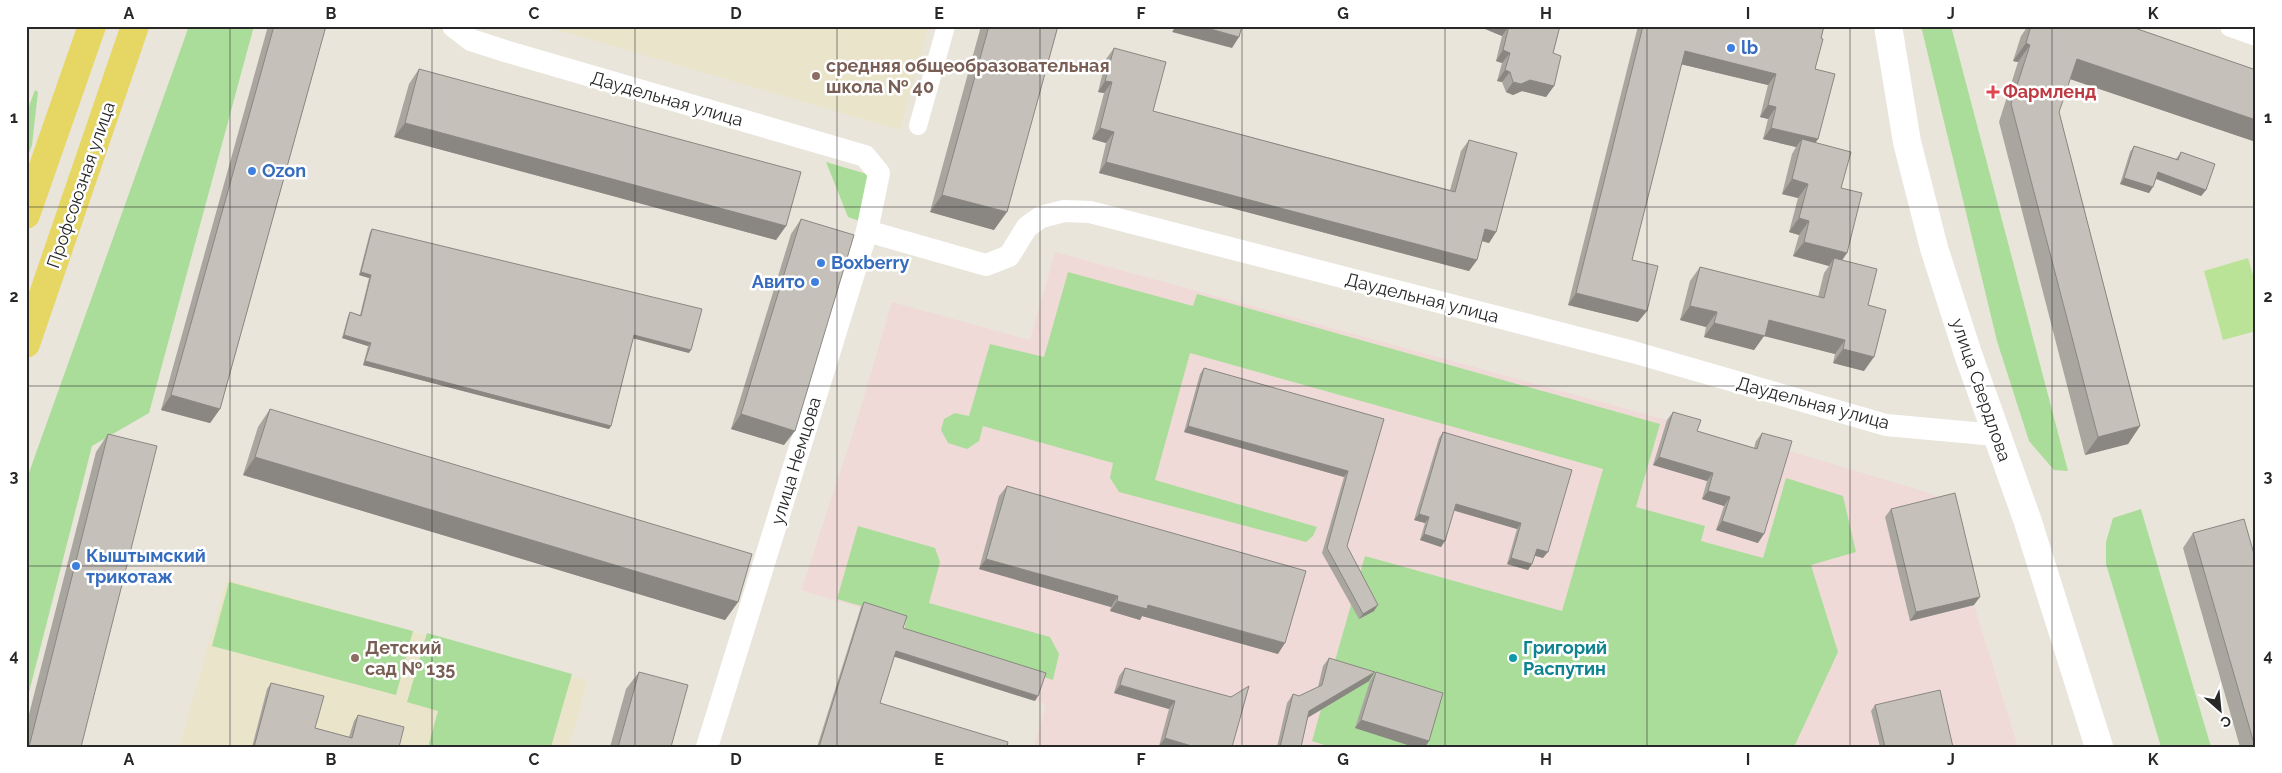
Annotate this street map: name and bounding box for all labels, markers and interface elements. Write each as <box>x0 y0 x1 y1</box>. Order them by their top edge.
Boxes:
text: A <box>124 4 135 23</box>
text: B <box>326 4 337 23</box>
text: C <box>529 4 540 23</box>
text: D <box>730 4 742 23</box>
text: E <box>934 4 944 23</box>
text: F <box>1136 4 1146 23</box>
text: G <box>1337 4 1349 23</box>
text: H <box>1540 4 1552 23</box>
text: I <box>1746 4 1750 23</box>
text: J <box>1947 4 1955 23</box>
text: K <box>2148 4 2159 23</box>
place label: lb <box>1741 37 1758 58</box>
marker: lb <box>1725 42 1737 54</box>
place label: средняя общеобразовательная школа № 40 <box>826 55 1110 97</box>
street label: Даудельная улица <box>589 67 746 130</box>
marker: средняя общеобразовательная школа № 40 <box>810 70 822 82</box>
place label: Фармленд <box>2003 81 2096 102</box>
marker: Фармленд <box>1987 86 1999 98</box>
street label: Профсоюзная улица <box>42 99 119 271</box>
text: 1 <box>10 108 18 127</box>
text: 1 <box>2264 108 2272 127</box>
place label: Ozon <box>262 160 306 181</box>
marker: Ozon <box>246 165 258 177</box>
place label: Boxberry <box>831 252 909 273</box>
marker: Boxberry <box>815 257 827 269</box>
street label: Даудельная улица <box>1343 268 1501 327</box>
place label: Авито <box>752 271 805 292</box>
marker: Авито <box>809 276 821 288</box>
text: 2 <box>9 287 19 306</box>
text: 2 <box>2263 287 2273 306</box>
street label: улица Свердлова <box>1947 316 2016 464</box>
street label: Даудельная улица <box>1734 372 1892 433</box>
street label: улица Немцова <box>766 394 825 527</box>
text: 3 <box>10 467 19 486</box>
text: 3 <box>2264 467 2273 486</box>
place label: Кыштымский трикотаж <box>86 545 206 587</box>
marker: Кыштымский трикотаж <box>70 560 82 572</box>
place label: Детский сад № 135 <box>365 637 455 679</box>
place label: Григорий Распутин <box>1523 637 1607 679</box>
text: 4 <box>9 646 19 665</box>
text: 4 <box>2263 646 2273 665</box>
marker: Детский сад № 135 <box>349 652 361 664</box>
marker: Григорий Распутин <box>1507 652 1519 664</box>
north arrow <box>2194 686 2244 736</box>
text: С <box>2218 712 2234 731</box>
text: A <box>124 750 135 769</box>
text: B <box>326 750 337 769</box>
text: C <box>529 750 540 769</box>
text: D <box>730 750 742 769</box>
text: E <box>934 750 944 769</box>
text: F <box>1136 750 1146 769</box>
text: G <box>1337 750 1349 769</box>
text: H <box>1540 750 1552 769</box>
text: I <box>1746 750 1750 769</box>
text: J <box>1947 750 1955 769</box>
text: K <box>2148 750 2159 769</box>

